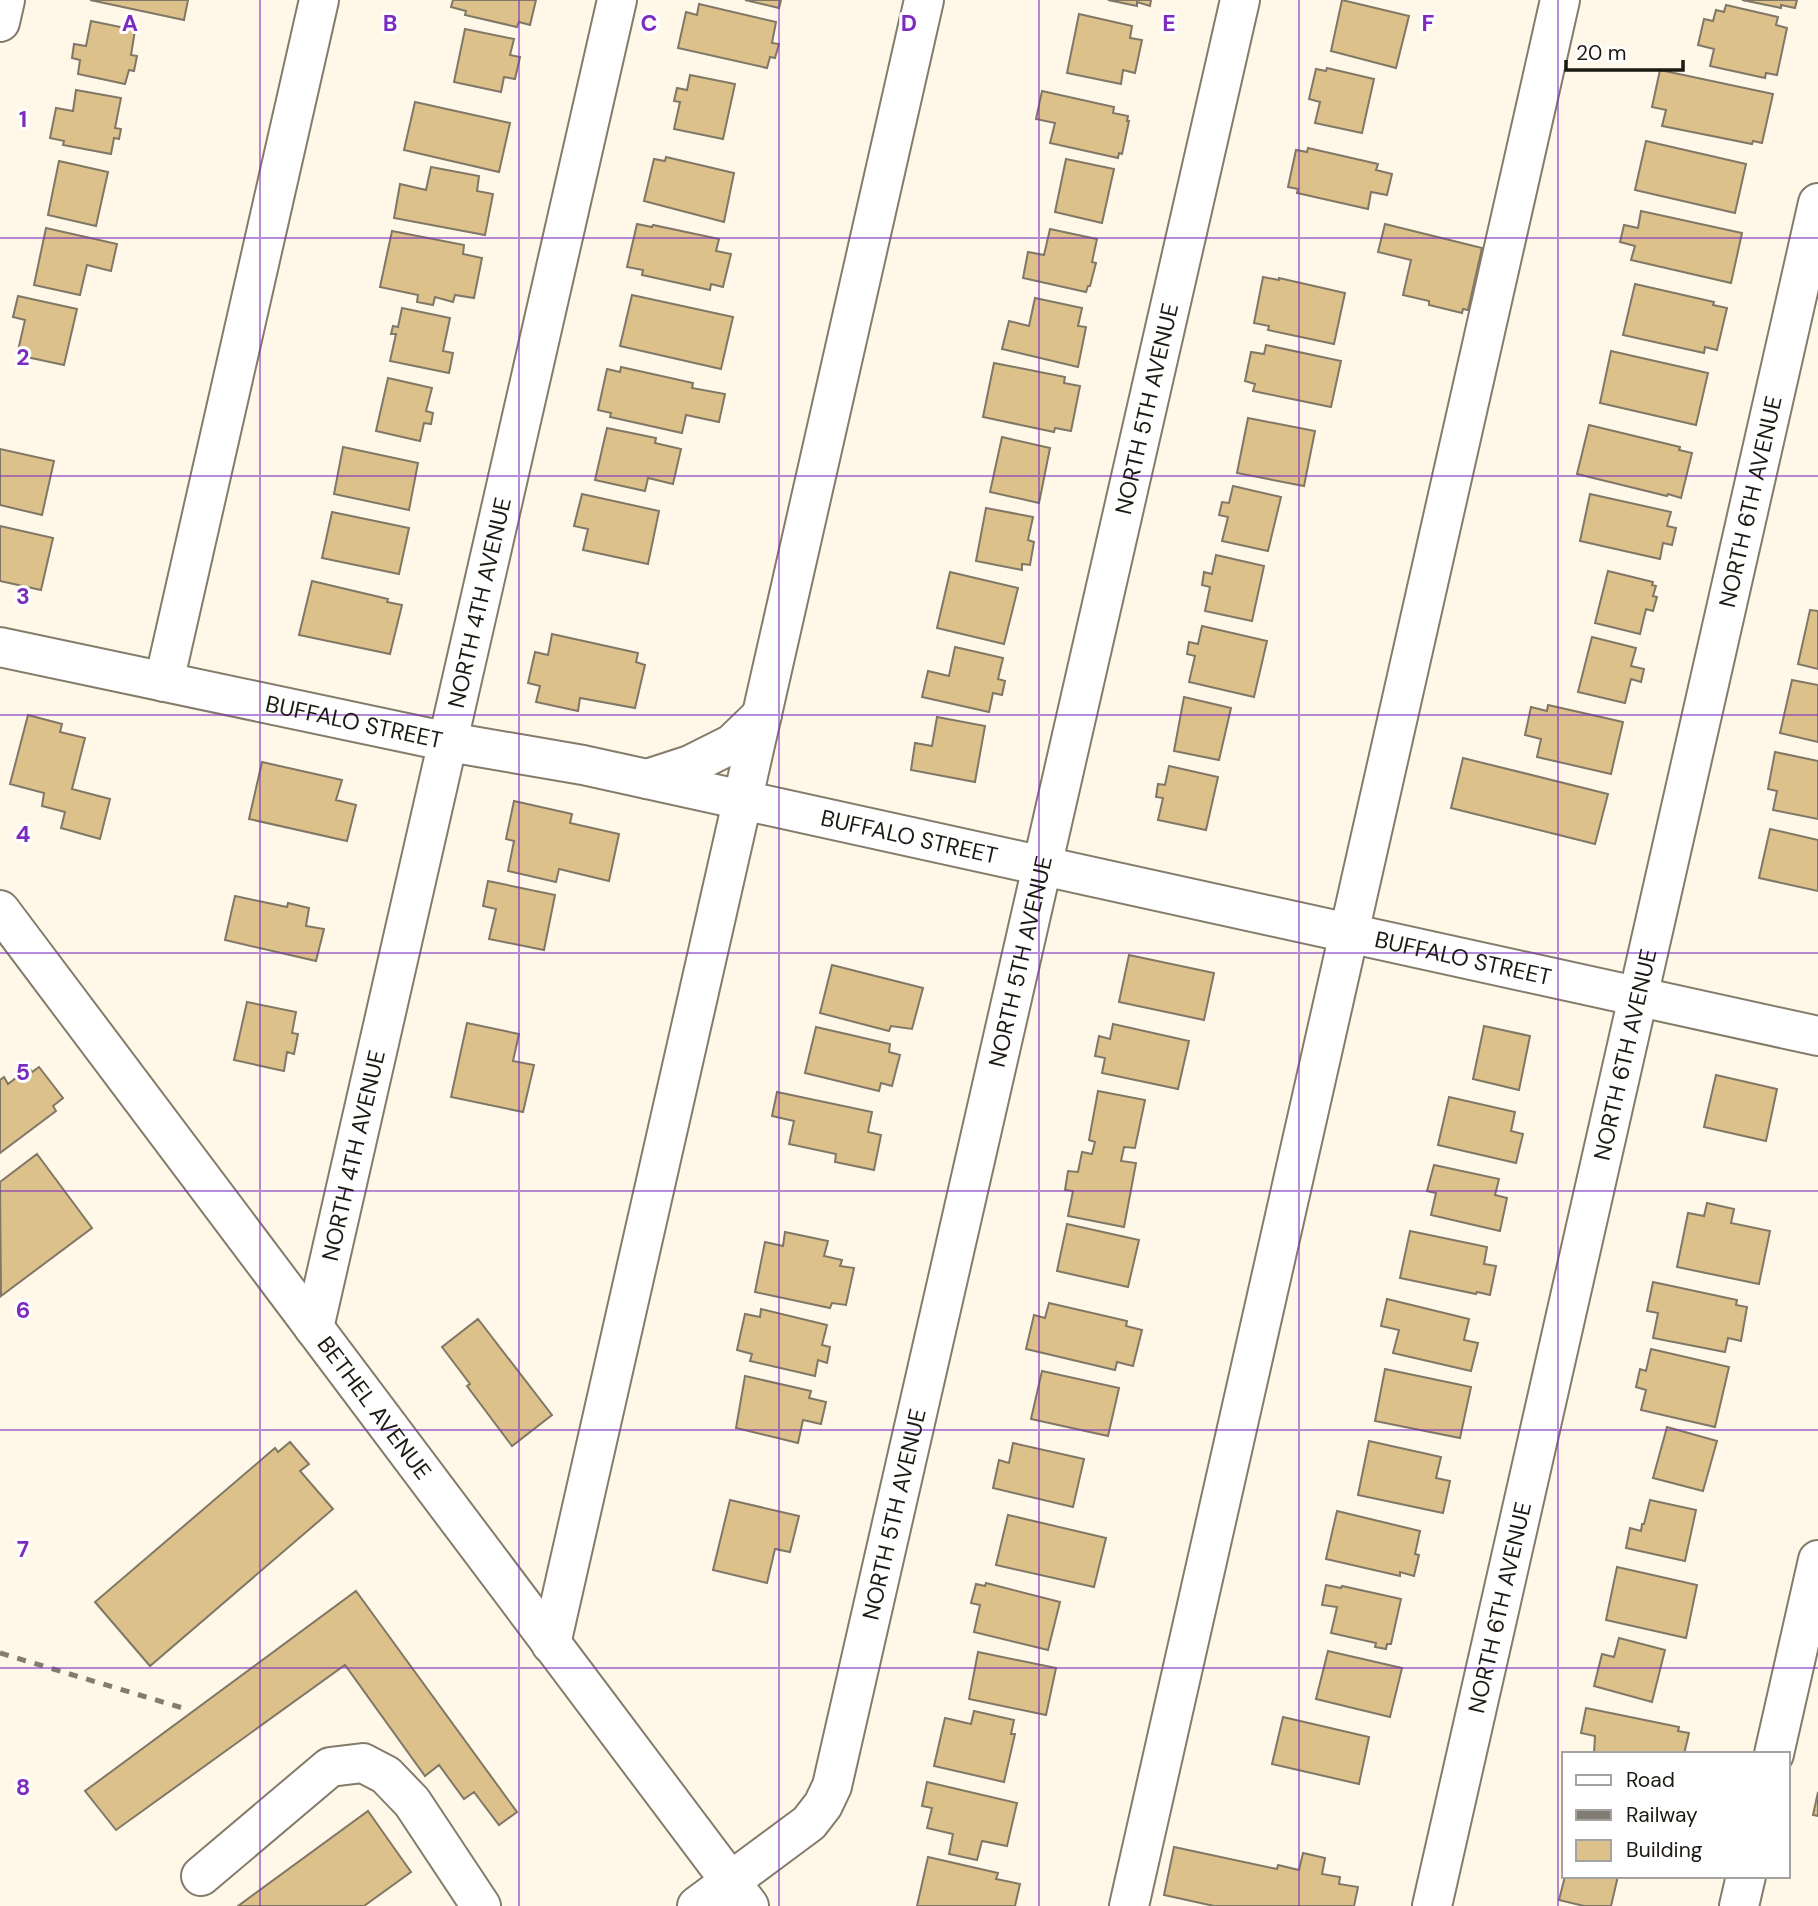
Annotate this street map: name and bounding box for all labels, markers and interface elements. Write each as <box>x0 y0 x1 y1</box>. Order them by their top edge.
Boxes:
text: A <box>122 8 138 38</box>
text: B <box>383 8 397 38</box>
text: C <box>641 8 657 38</box>
text: D <box>901 8 917 38</box>
text: E <box>1162 8 1176 38</box>
text: F <box>1422 8 1435 38</box>
scale bar <box>1566 28 1683 72</box>
text: 20 m <box>1576 39 1627 67</box>
text: 1 <box>19 104 27 134</box>
street label: NORTH 5TH AVENUE <box>1108 300 1185 517</box>
text: 2 <box>16 342 30 372</box>
street label: NORTH 6TH AVENUE <box>1712 393 1789 610</box>
street label: NORTH 4TH AVENUE <box>441 494 518 711</box>
text: 3 <box>16 581 30 611</box>
street label: BUFFALO STREET <box>263 689 446 755</box>
street label: BUFFALO STREET <box>818 803 1001 871</box>
text: 4 <box>16 819 31 849</box>
street label: NORTH 5TH AVENUE <box>982 853 1059 1070</box>
street label: BUFFALO STREET <box>1372 924 1554 992</box>
street label: NORTH 6TH AVENUE <box>1586 946 1663 1163</box>
street label: NORTH 4TH AVENUE <box>315 1047 392 1264</box>
text: 5 <box>16 1057 30 1087</box>
text: 6 <box>16 1295 30 1325</box>
street label: BETHEL AVENUE <box>311 1330 438 1486</box>
street label: NORTH 5TH AVENUE <box>855 1406 933 1623</box>
street label: NORTH 6TH AVENUE <box>1461 1499 1538 1716</box>
text: 7 <box>17 1534 29 1564</box>
legend <box>1562 1752 1790 1878</box>
text: Road <box>1626 1766 1675 1794</box>
text: 8 <box>16 1772 30 1802</box>
text: Railway <box>1626 1801 1698 1829</box>
text: Building <box>1626 1836 1703 1864</box>

